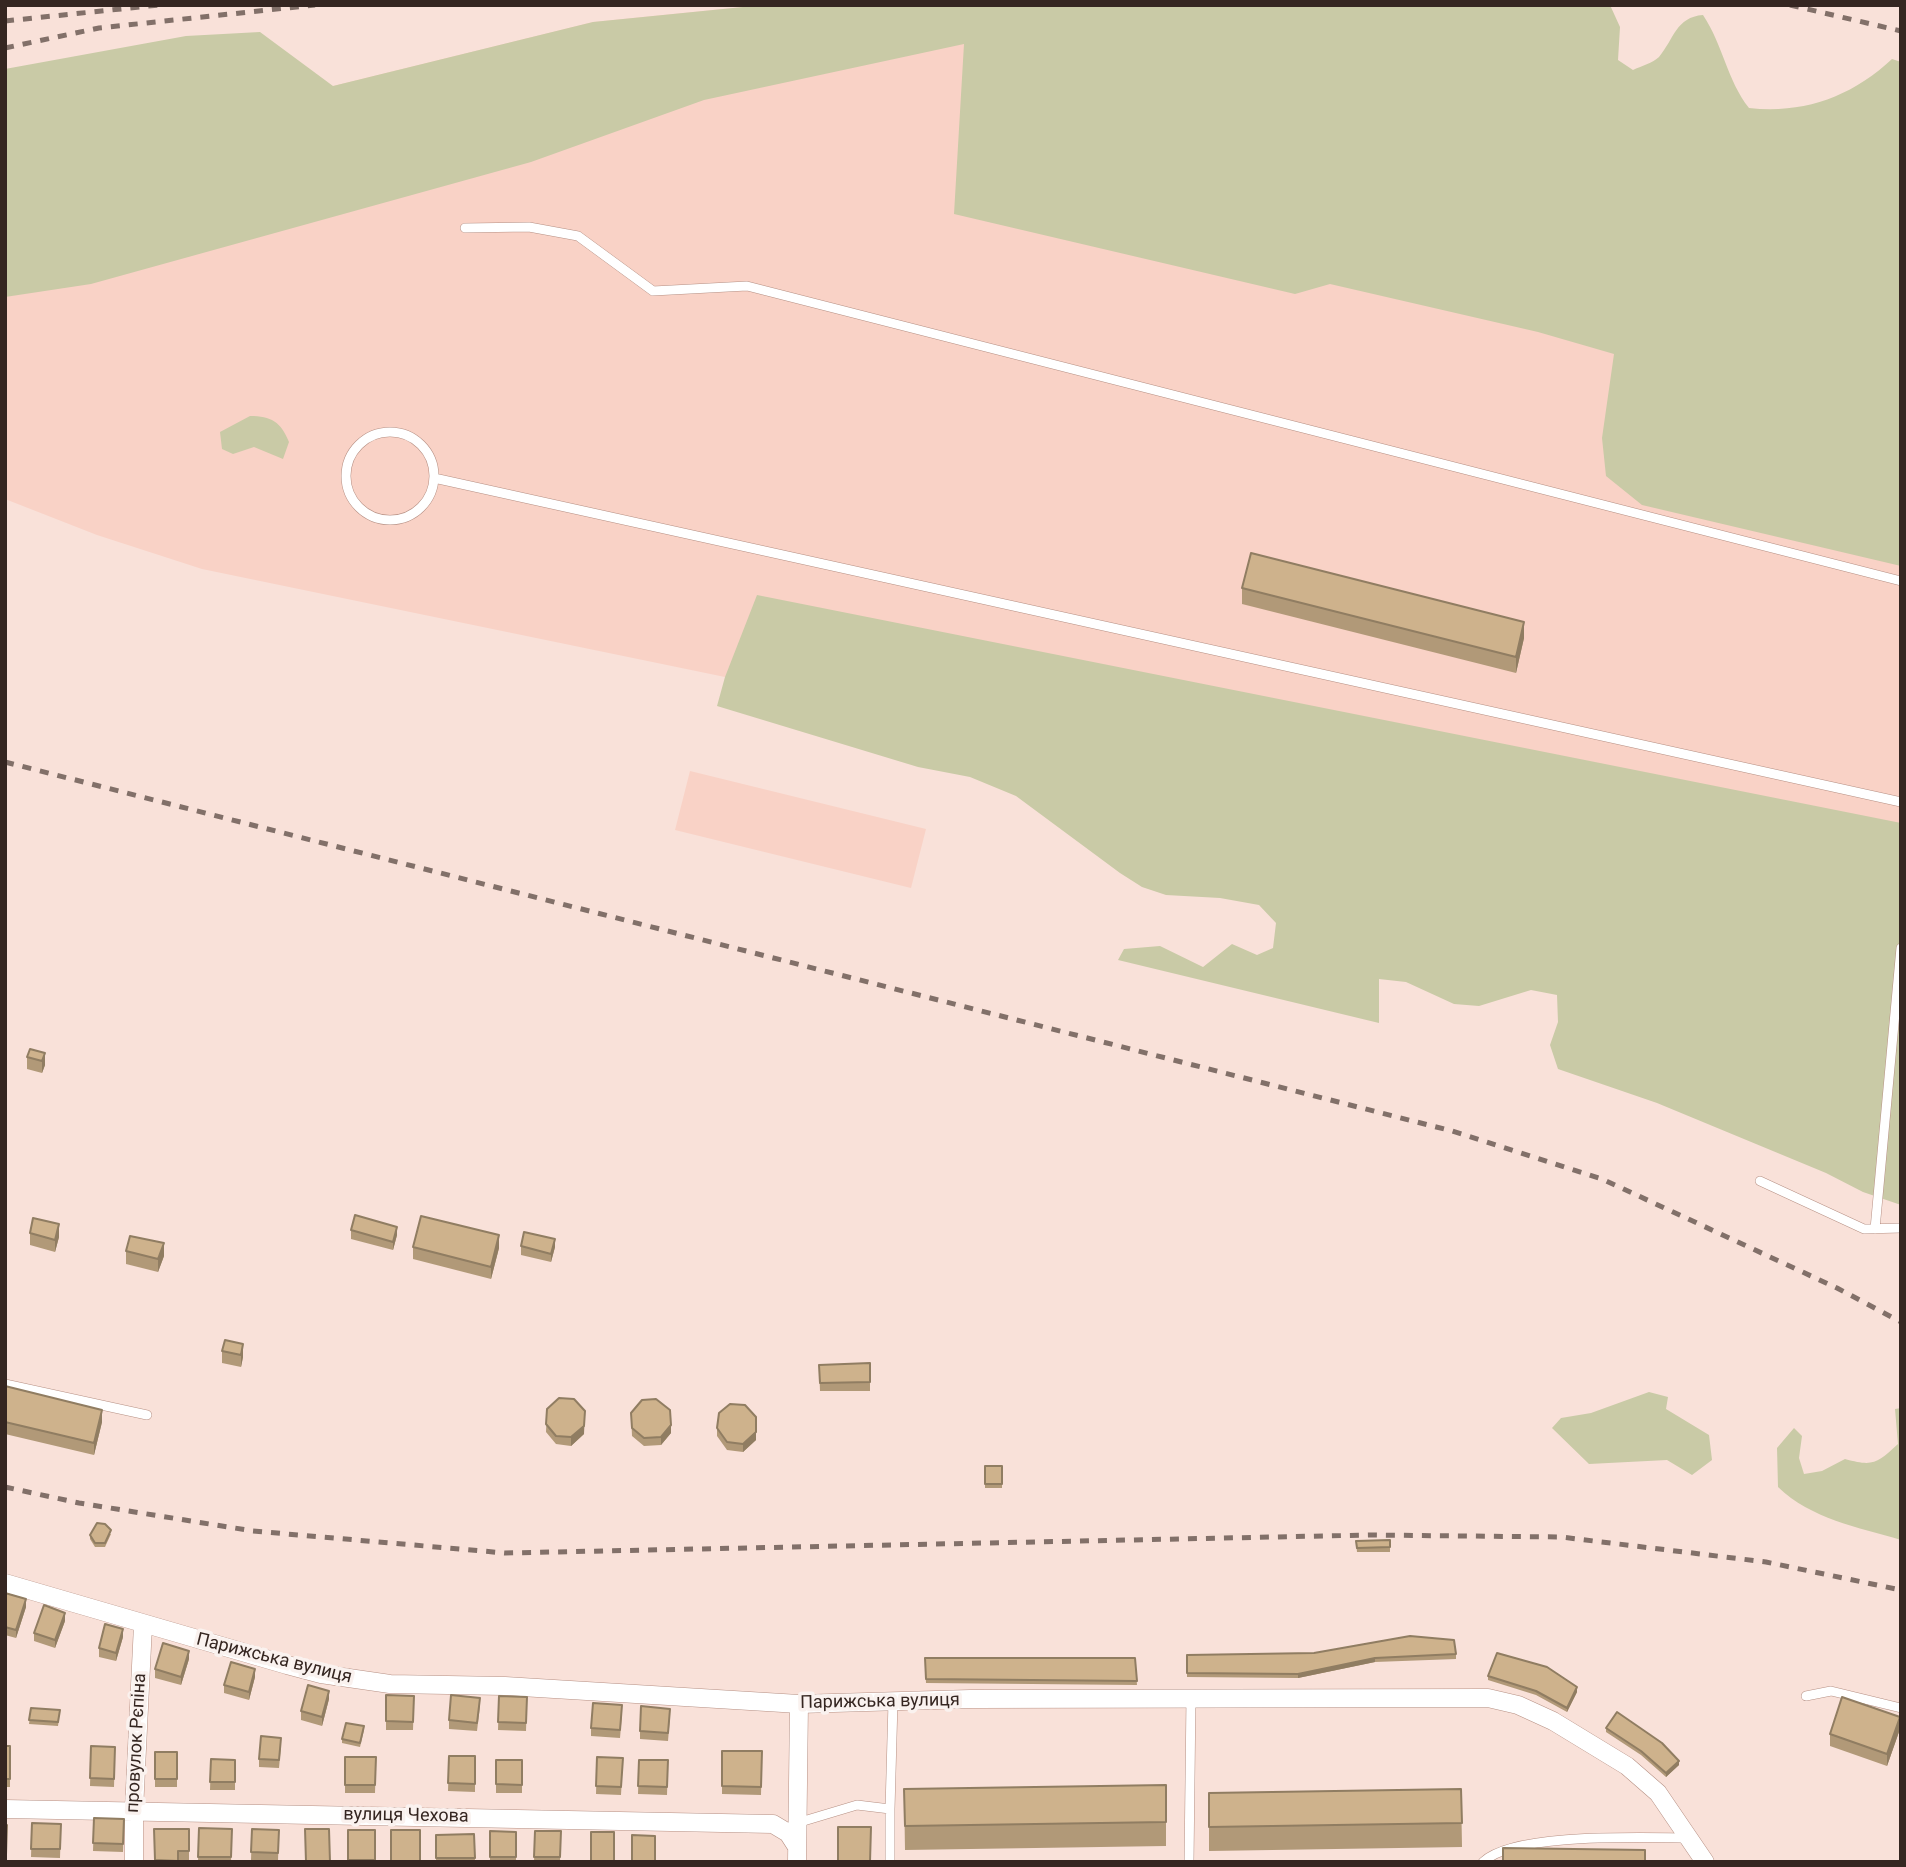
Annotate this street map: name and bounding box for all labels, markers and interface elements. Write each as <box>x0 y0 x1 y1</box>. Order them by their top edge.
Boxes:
street label: Парижська вулиця <box>194 1629 354 1689</box>
street label: провулок Рєпіна <box>123 1673 151 1813</box>
street label: Парижська вулиця <box>800 1690 960 1714</box>
street label: вулиця Чехова <box>343 1804 469 1828</box>

